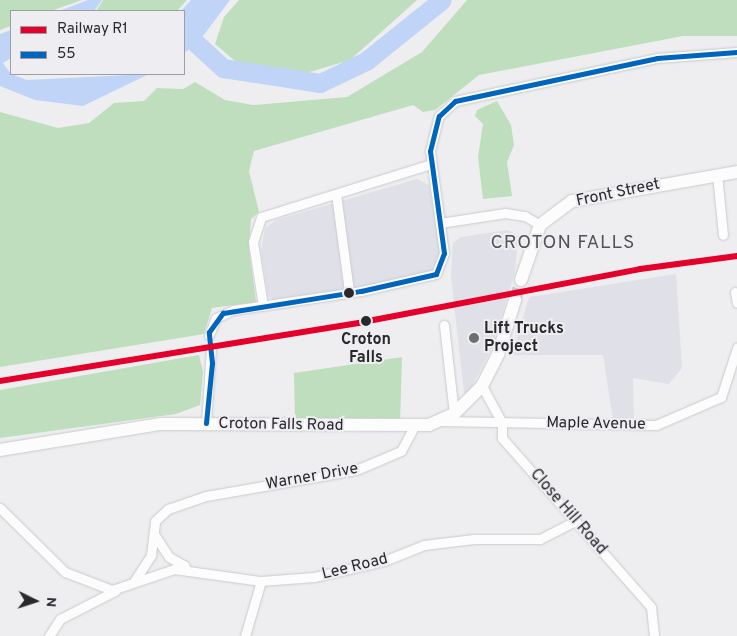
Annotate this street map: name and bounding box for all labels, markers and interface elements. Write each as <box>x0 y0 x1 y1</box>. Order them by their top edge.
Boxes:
legend <box>10 10 185 75</box>
text: Railway R1 <box>57 20 128 39</box>
text: 55 <box>57 45 76 64</box>
street label: Front Street <box>574 175 662 211</box>
district label: CROTON FALLS <box>489 233 637 255</box>
unlabelled marker <box>344 288 354 298</box>
marker: Croton Falls <box>358 313 374 329</box>
place label: Lift Trucks Project <box>484 319 564 357</box>
place label: Croton Falls <box>341 330 391 368</box>
marker: Lift Trucks Project <box>468 332 480 344</box>
street label: Croton Falls Road <box>218 414 344 436</box>
street label: Maple Avenue <box>546 414 646 434</box>
street label: Warner Drive <box>264 459 360 495</box>
street label: Close Hill Road <box>526 465 610 559</box>
street label: Lee Road <box>320 550 390 584</box>
north arrow <box>10 576 60 626</box>
text: N <box>42 596 59 608</box>

